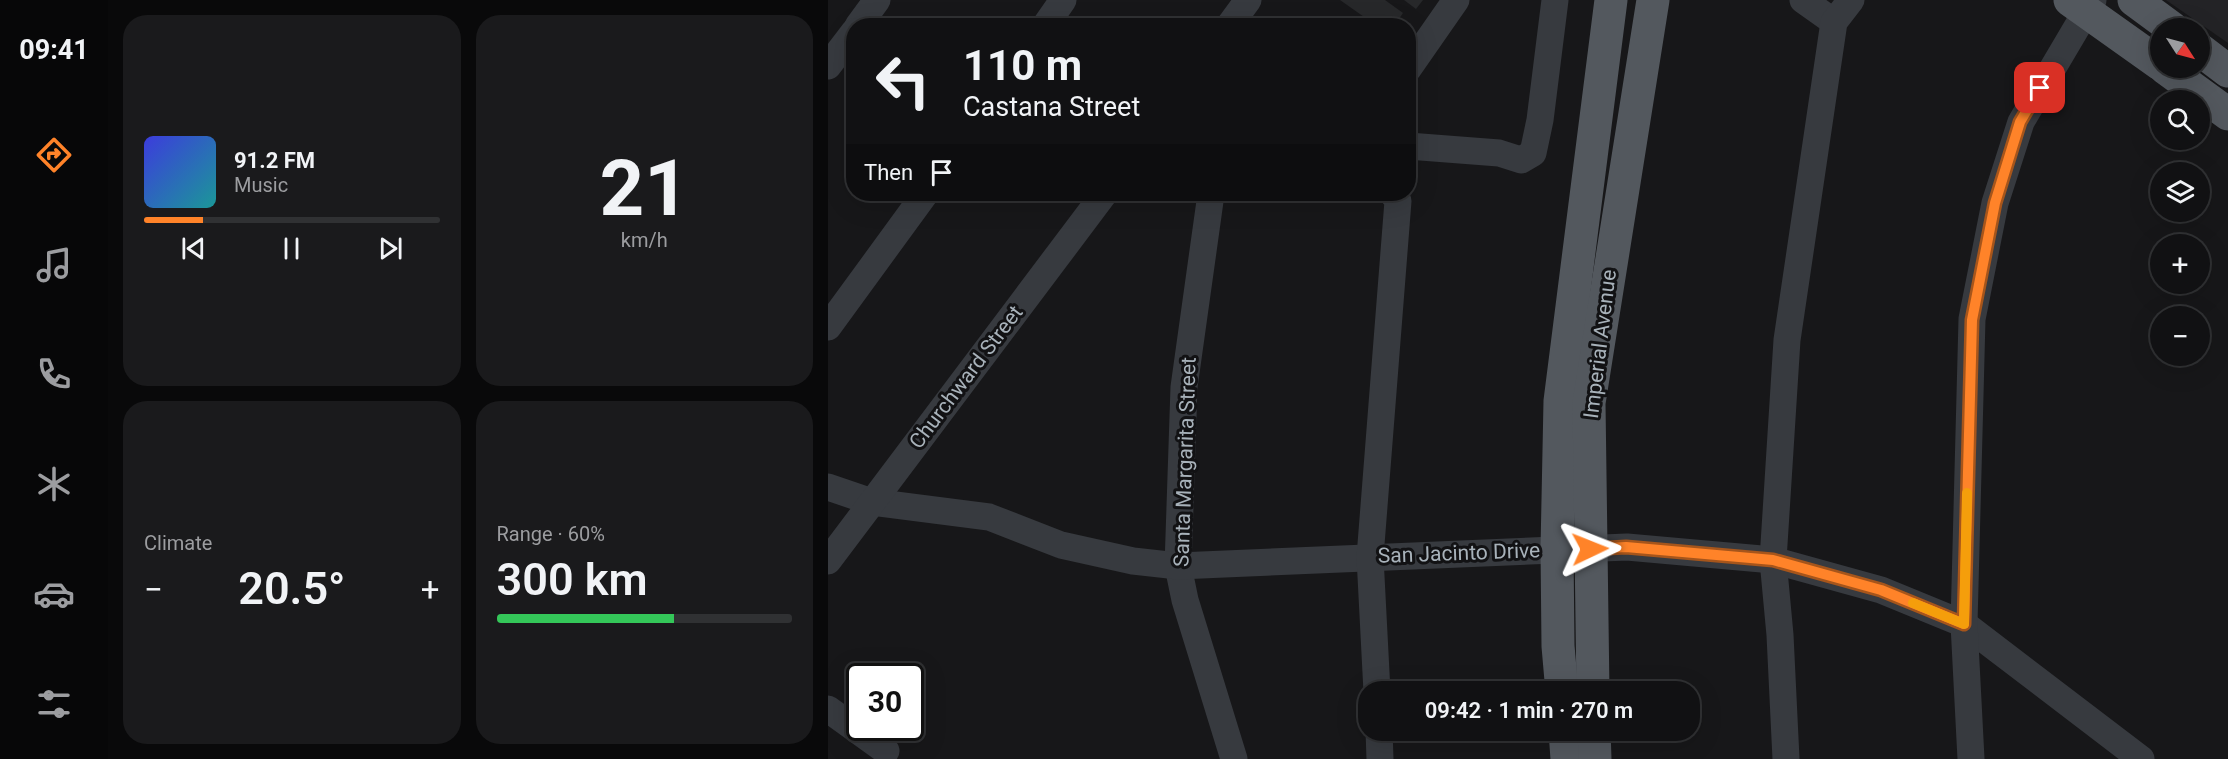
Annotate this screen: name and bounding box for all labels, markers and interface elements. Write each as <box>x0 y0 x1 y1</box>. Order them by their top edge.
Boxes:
north arrow <box>2150 18 2210 78</box>
map controls <box>2150 18 2210 366</box>
text: 09:41 <box>19 34 89 66</box>
text: 110 m <box>963 41 1082 90</box>
icon: left <box>864 42 942 120</box>
pin <box>2014 62 2065 113</box>
icon: arrive <box>2023 71 2056 104</box>
button: search <box>2150 90 2210 150</box>
text: Castana Street <box>963 91 1140 123</box>
icon: directions <box>33 134 75 176</box>
text: 21 <box>599 143 689 234</box>
text: 91.2 FM <box>234 148 315 173</box>
icon: arrive <box>925 156 958 189</box>
text: Then <box>864 160 913 185</box>
button: layers <box>2150 162 2210 222</box>
text: Music <box>234 173 288 197</box>
text: km/h <box>621 228 668 252</box>
icon: previous <box>177 232 210 265</box>
icon: pause <box>275 232 308 265</box>
icon: next <box>374 232 407 265</box>
button: + <box>2150 234 2210 294</box>
icon: music <box>33 244 75 286</box>
street label: Imperial Avenue <box>1579 268 1621 420</box>
street label: Churchward Street <box>904 301 1028 453</box>
button: − <box>2150 306 2210 366</box>
icon: phone <box>33 353 75 395</box>
street label: Santa Margarita Street <box>1169 357 1201 567</box>
icon: climate <box>33 463 75 505</box>
position arrow <box>1558 517 1622 581</box>
text: Range · 60% <box>497 522 605 546</box>
text: Climate <box>144 531 212 555</box>
street label: San Jacinto Drive <box>1377 538 1541 568</box>
text: 300 km <box>497 553 648 606</box>
text: 20.5° <box>238 562 345 615</box>
text: − <box>144 570 163 609</box>
text: + <box>421 570 440 609</box>
icon: car <box>33 573 75 615</box>
speed limit sign: 30 <box>846 663 924 741</box>
icon: filters <box>33 683 75 725</box>
text: 09:42 · 1 min · 270 m <box>1425 698 1633 723</box>

